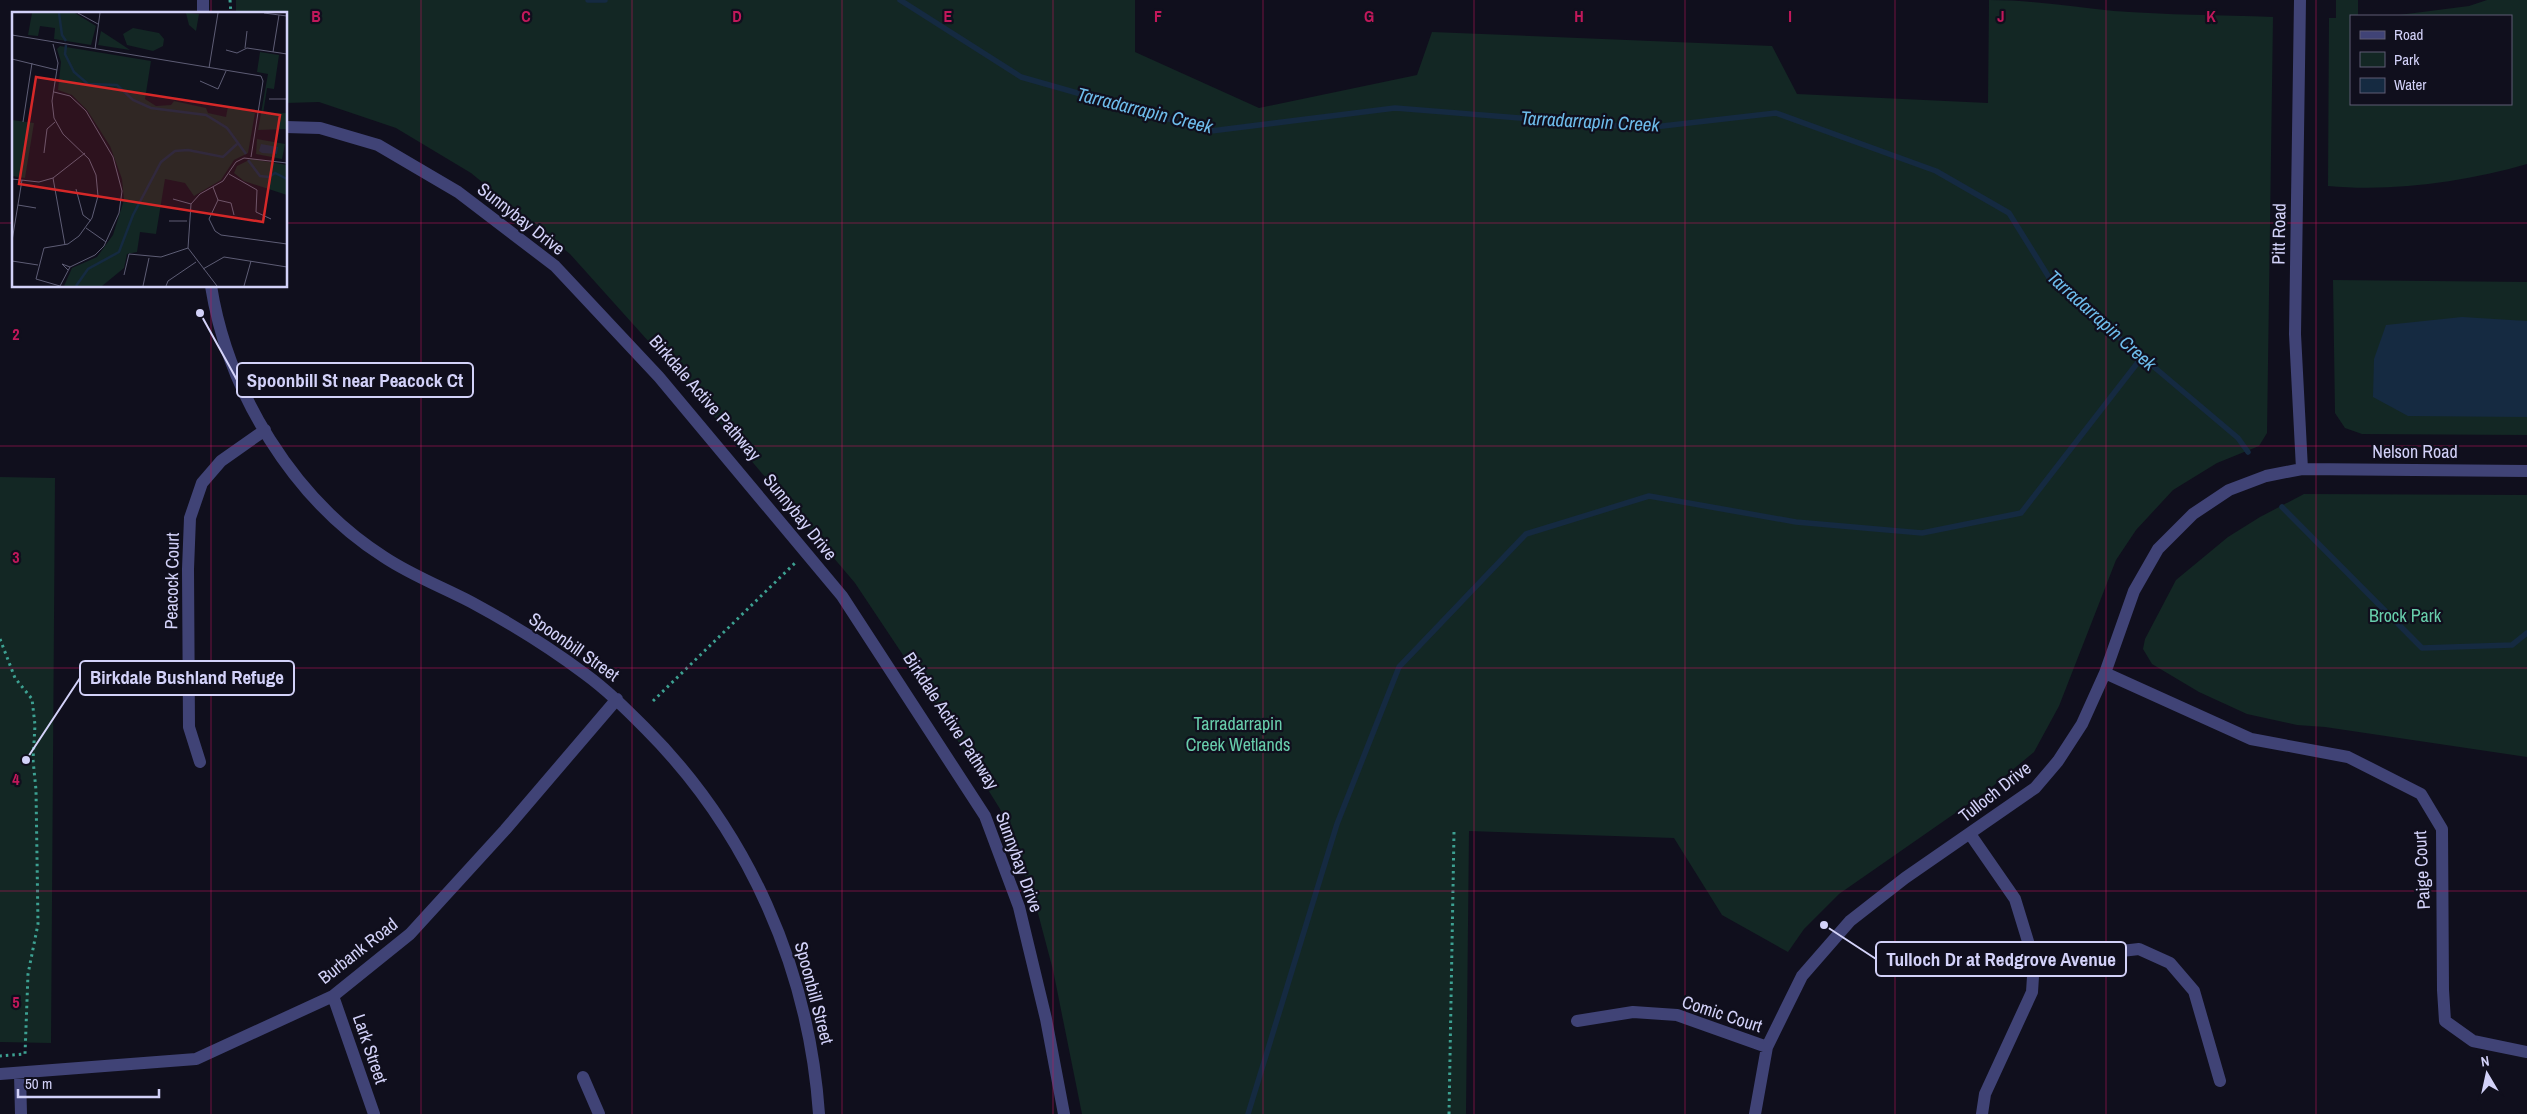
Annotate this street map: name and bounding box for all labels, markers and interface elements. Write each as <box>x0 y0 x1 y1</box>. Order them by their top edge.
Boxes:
text: B <box>311 5 321 27</box>
text: C <box>521 5 531 27</box>
text: D <box>732 5 742 27</box>
text: E <box>944 5 953 27</box>
text: F <box>1154 5 1162 27</box>
text: G <box>1364 5 1374 27</box>
text: H <box>1574 5 1584 27</box>
text: I <box>1788 5 1792 27</box>
text: J <box>1997 5 2005 27</box>
text: K <box>2206 5 2216 27</box>
inset map <box>12 12 288 288</box>
legend <box>2350 15 2512 105</box>
text: Road <box>2394 24 2423 45</box>
text: Park <box>2394 49 2420 70</box>
text: Water <box>2394 74 2426 95</box>
water label: Tarradarrapin Creek <box>1074 81 1217 140</box>
water label: Tarradarrapin Creek <box>1520 104 1661 138</box>
street label: Sunnybay Drive <box>472 176 570 261</box>
street label: Pitt Road <box>2265 203 2292 265</box>
water label: Tarradarrapin Creek <box>2042 264 2163 377</box>
text: 2 <box>12 323 20 345</box>
street label: Birkdale Active Pathway <box>644 329 767 466</box>
callout: Spoonbill St near Peacock Ct <box>237 363 473 397</box>
text: Spoonbill St near Peacock Ct <box>247 367 463 393</box>
street label: Nelson Road <box>2372 439 2458 464</box>
street label: Sunnybay Drive <box>758 468 843 565</box>
street label: Peacock Court <box>158 532 185 630</box>
text: 3 <box>12 546 20 568</box>
park label: Brock Park <box>2369 603 2442 628</box>
street label: Spoonbill Street <box>524 606 624 687</box>
street label: Birkdale Active Pathway <box>898 647 1006 795</box>
callout: Birkdale Bushland Refuge <box>80 661 294 695</box>
text: Birkdale Bushland Refuge <box>90 664 284 690</box>
park label: Tarradarrapin Creek Wetlands <box>1186 711 1290 757</box>
street label: Tulloch Drive <box>1953 755 2036 828</box>
text: 4 <box>12 768 20 790</box>
street label: Sunnybay Drive <box>990 808 1049 915</box>
street label: Paige Court <box>2407 830 2436 910</box>
street label: Burbank Road <box>313 912 403 990</box>
street label: Spoonbill Street <box>789 939 840 1047</box>
callout: Tulloch Dr at Redgrove Avenue <box>1876 942 2126 976</box>
text: Tulloch Dr at Redgrove Avenue <box>1886 946 2116 972</box>
street label: Comic Court <box>1679 989 1765 1038</box>
text: 5 <box>12 991 20 1013</box>
street label: Lark Street <box>347 1011 394 1087</box>
north arrow <box>2462 1049 2512 1099</box>
text: N <box>2479 1052 2490 1071</box>
scale bar <box>18 1066 159 1098</box>
text: 50 m <box>25 1073 52 1094</box>

